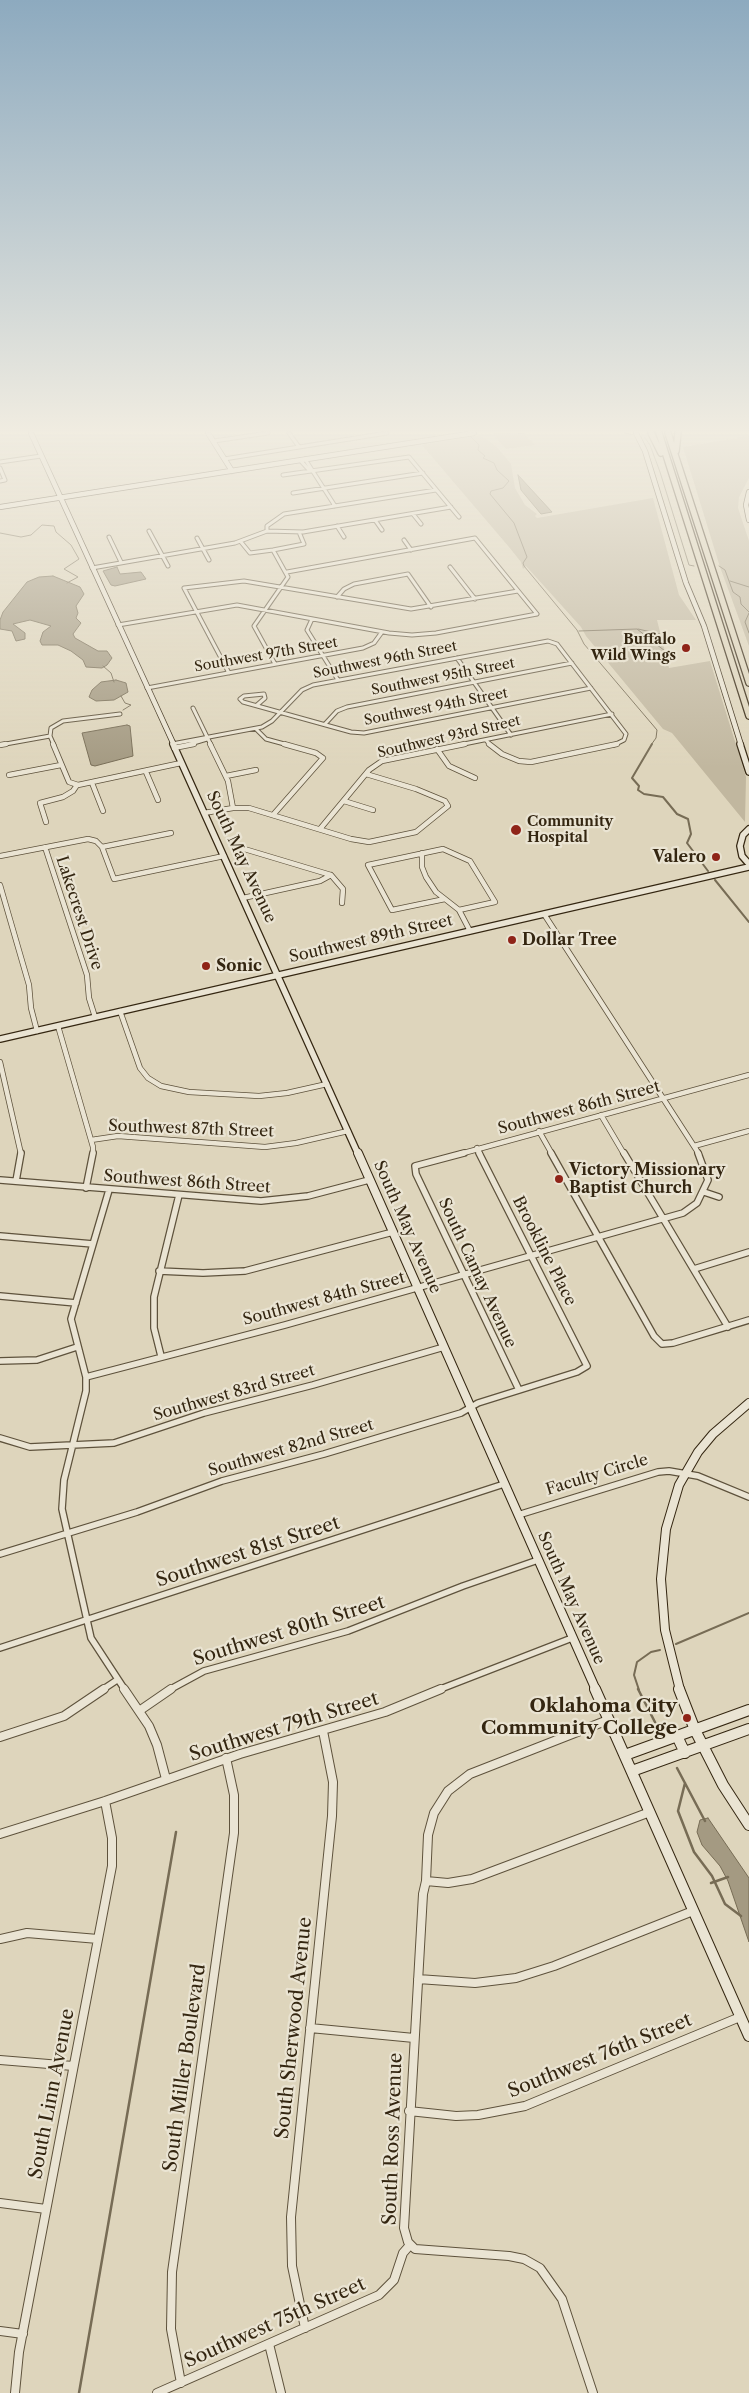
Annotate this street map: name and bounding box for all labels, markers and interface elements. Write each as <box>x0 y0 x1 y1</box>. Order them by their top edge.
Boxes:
place label: Buffalo Wild Wings <box>591 632 676 664</box>
street label: Southwest 97th Street <box>193 634 339 676</box>
street label: Southwest 96th Street <box>312 638 458 682</box>
marker: Buffalo Wild Wings <box>680 642 692 654</box>
street label: Southwest 95th Street <box>370 655 516 699</box>
street label: Southwest 94th Street <box>363 685 509 729</box>
street label: Southwest 93rd Street <box>376 712 522 762</box>
street label: South May Avenue <box>202 788 280 926</box>
place label: Community Hospital <box>527 814 613 846</box>
marker: Community Hospital <box>509 823 523 837</box>
place label: Valero <box>653 847 706 867</box>
marker: Valero <box>710 851 722 863</box>
street label: Lakecrest Drive <box>52 854 106 972</box>
street label: Southwest 89th Street <box>287 911 455 967</box>
place label: Dollar Tree <box>522 930 617 950</box>
marker: Dollar Tree <box>506 934 518 946</box>
place label: Sonic <box>216 956 262 976</box>
marker: Sonic <box>200 960 212 972</box>
street label: Southwest 86th Street <box>496 1077 662 1139</box>
street label: Southwest 87th Street <box>108 1117 274 1141</box>
street label: South May Avenue <box>369 1158 445 1296</box>
place label: Victory Missionary Baptist Church <box>569 1160 725 1198</box>
street label: Southwest 86th Street <box>103 1167 271 1197</box>
marker: Victory Missionary Baptist Church <box>553 1173 565 1185</box>
street label: Brookline Place <box>508 1193 580 1309</box>
street label: South Camay Avenue <box>434 1195 520 1351</box>
street label: Southwest 84th Street <box>241 1268 407 1330</box>
street label: Southwest 83rd Street <box>151 1361 317 1425</box>
street label: Southwest 82nd Street <box>206 1415 376 1481</box>
street label: Faculty Circle <box>544 1450 650 1500</box>
street label: Southwest 81st Street <box>153 1512 343 1592</box>
street label: South May Avenue <box>533 1529 609 1667</box>
street label: Southwest 80th Street <box>190 1591 388 1671</box>
street label: Southwest 79th Street <box>187 1687 381 1767</box>
place label: Oklahoma City Community College <box>481 1696 677 1740</box>
marker: Oklahoma City Community College <box>681 1712 693 1724</box>
street label: South Sherwood Avenue <box>271 1916 317 2140</box>
street label: South Miller Boulevard <box>159 1962 211 2174</box>
street label: South Linn Avenue <box>24 2007 80 2181</box>
street label: Southwest 76th Street <box>505 2009 695 2103</box>
street label: South Ross Avenue <box>379 2052 407 2226</box>
street label: Southwest 75th Street <box>181 2273 369 2373</box>

